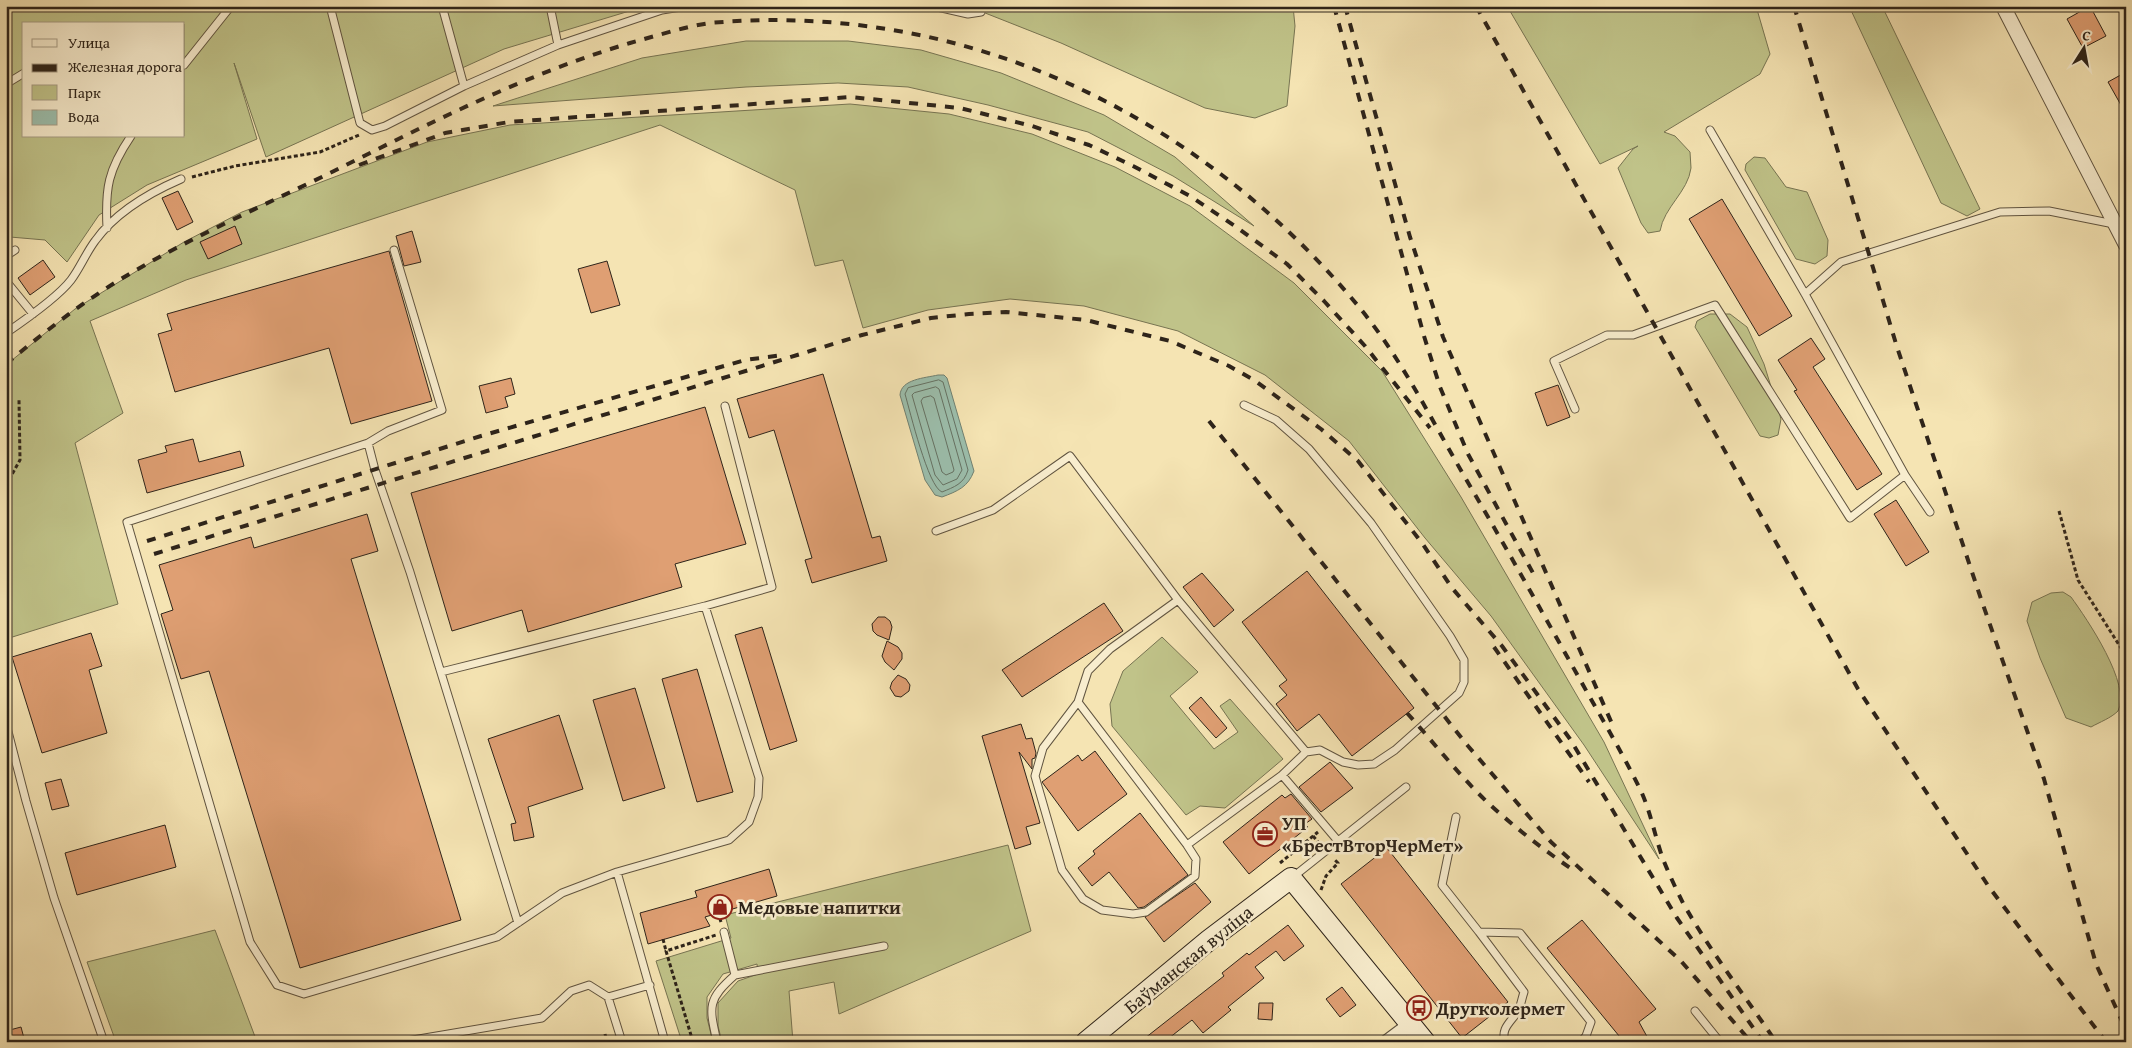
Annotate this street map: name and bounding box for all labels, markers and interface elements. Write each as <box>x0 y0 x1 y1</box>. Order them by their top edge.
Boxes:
legend <box>22 22 185 138</box>
north arrow <box>2060 22 2110 72</box>
text: С <box>2081 25 2092 46</box>
text: Улица <box>68 32 111 53</box>
text: Железная дорога <box>67 56 183 77</box>
text: Парк <box>68 82 101 103</box>
text: Вода <box>68 106 100 127</box>
place label: УП «БрестВторЧерМет» <box>1282 809 1463 859</box>
office icon: УП «БрестВторЧерМет» <box>1252 821 1278 847</box>
place label: Медовые напитки <box>738 893 901 921</box>
shop icon: Медовые напитки <box>707 894 733 920</box>
street label: Баўманская вуліца <box>1117 898 1259 1020</box>
place label: Другколермет <box>1435 994 1566 1022</box>
bus stop icon: Другколермет <box>1406 995 1432 1021</box>

